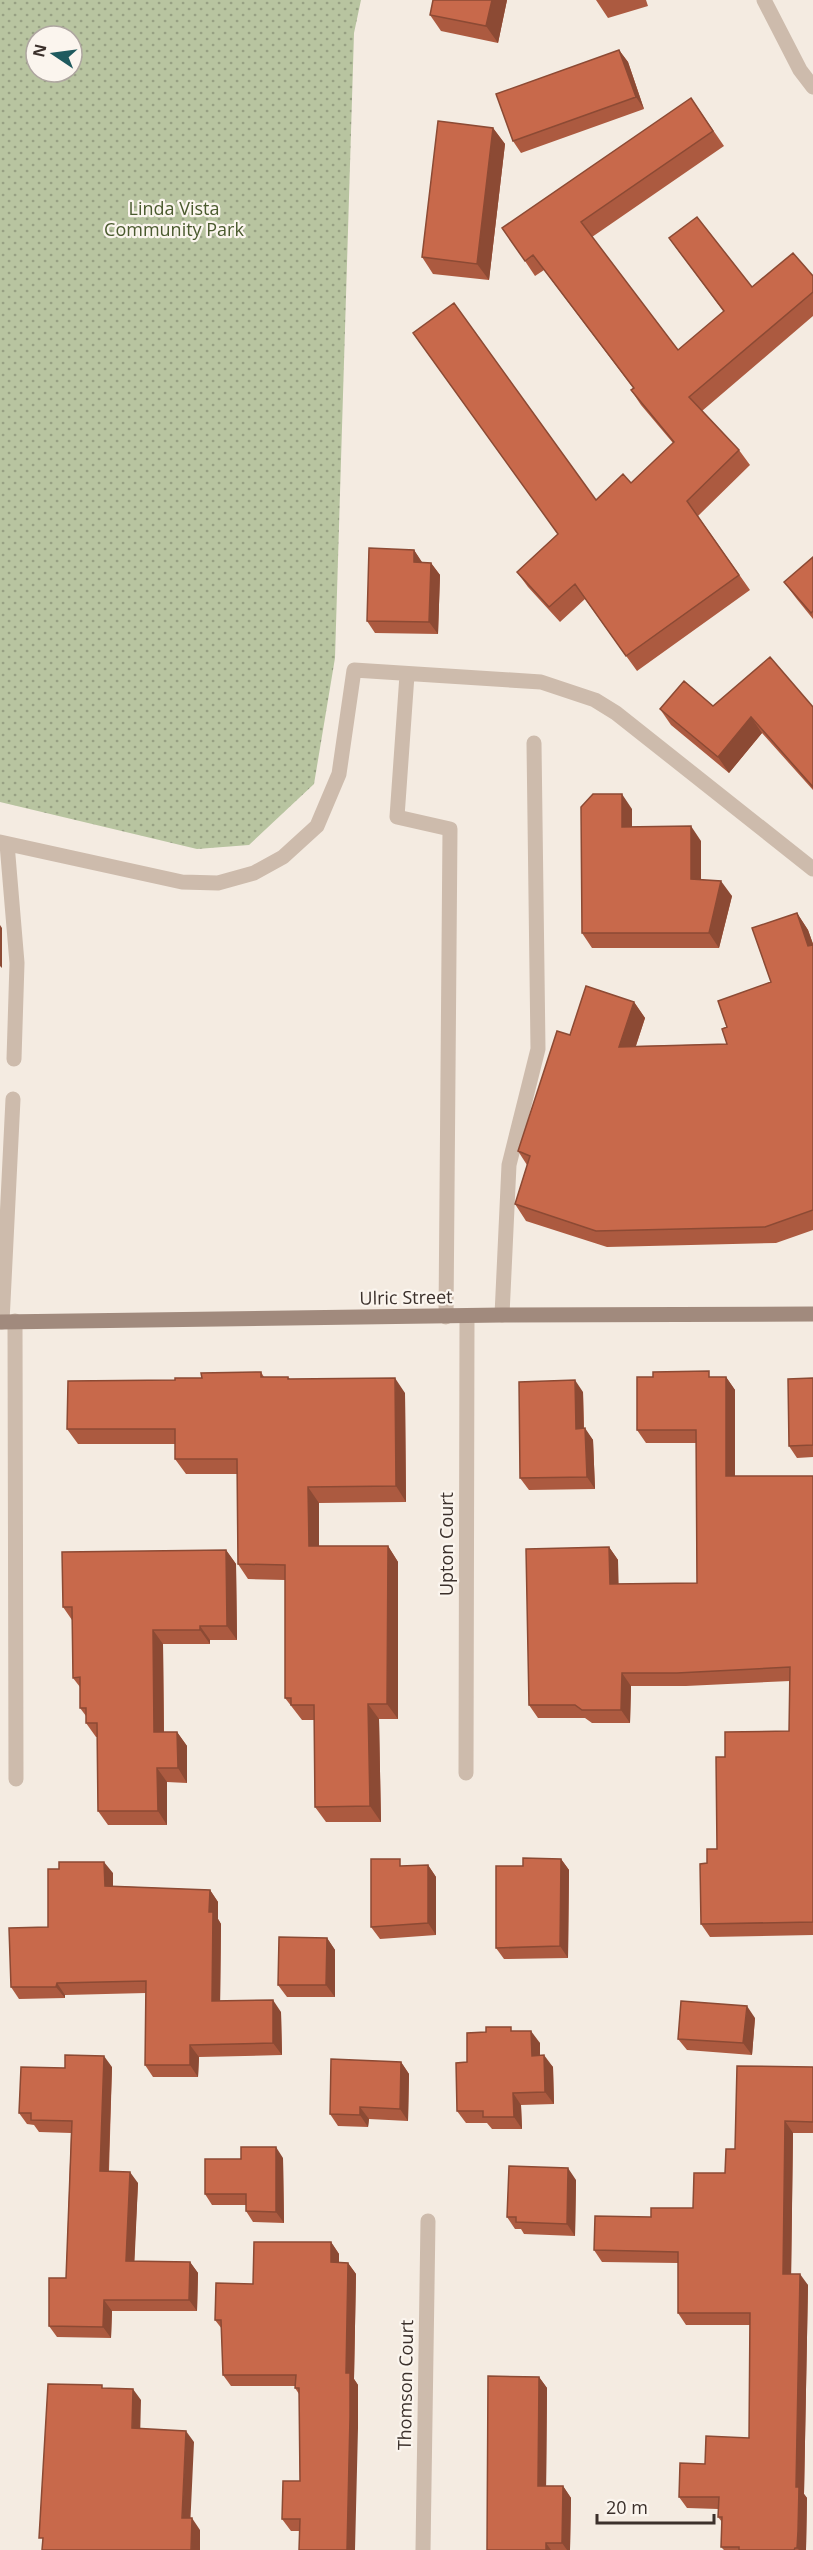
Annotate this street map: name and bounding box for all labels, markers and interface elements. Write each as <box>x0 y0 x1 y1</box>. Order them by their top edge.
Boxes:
north arrow <box>24 24 84 84</box>
text: N <box>27 42 52 59</box>
park label: Linda Vista Community Park <box>104 196 244 241</box>
street label: Ulric Street <box>359 1284 453 1310</box>
street label: Upton Court <box>434 1492 458 1596</box>
street label: Thomson Court <box>392 2320 418 2450</box>
scale bar <box>597 2487 714 2525</box>
text: 20 m <box>606 2495 648 2519</box>

